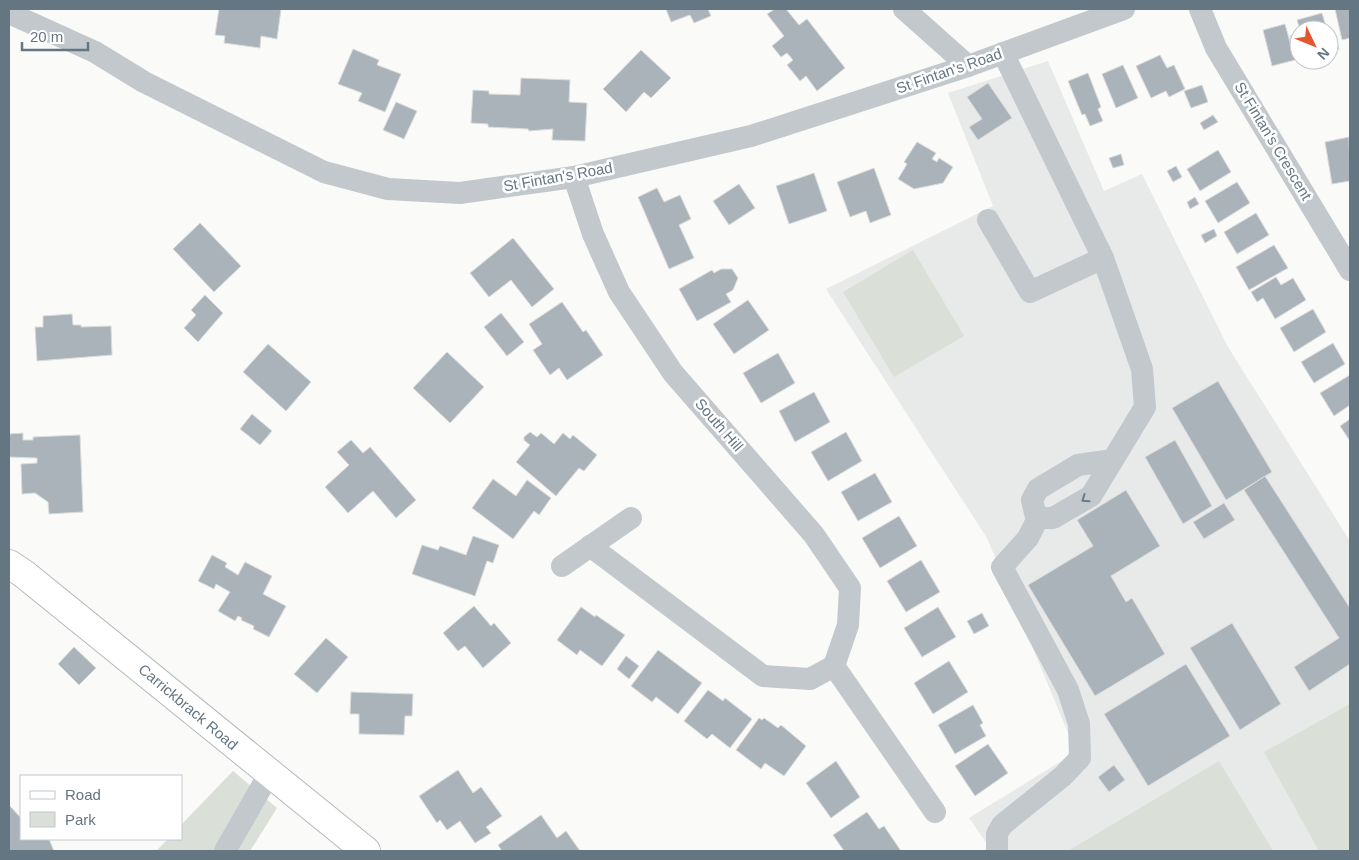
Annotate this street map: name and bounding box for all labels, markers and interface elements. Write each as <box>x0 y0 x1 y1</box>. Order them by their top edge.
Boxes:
scale bar <box>22 20 89 52</box>
north arrow <box>1289 20 1339 70</box>
text: 20 m <box>30 28 63 45</box>
street label: St Fintan's Road <box>894 45 1004 97</box>
text: N <box>1314 45 1333 63</box>
street label: St Fintan's Crescent <box>1231 79 1316 204</box>
street label: St Fintan's Road <box>502 159 614 194</box>
street label: South Hill <box>692 395 747 454</box>
one-way arrow <box>1081 493 1091 502</box>
street label: Carrickbrack Road <box>135 660 241 753</box>
legend <box>20 775 182 840</box>
text: Road <box>65 786 101 803</box>
text: Park <box>65 811 96 828</box>

